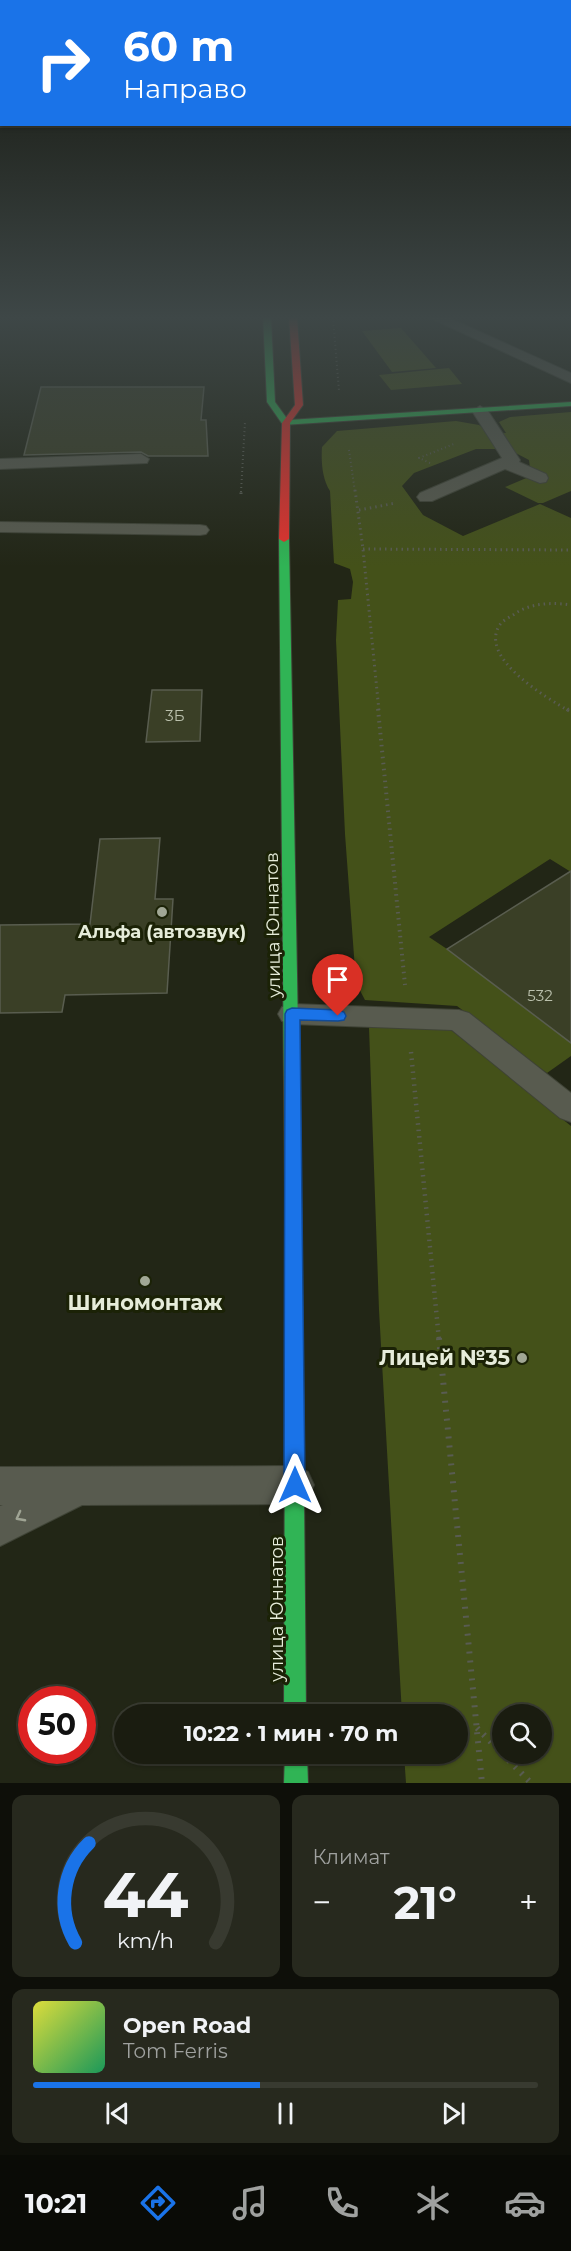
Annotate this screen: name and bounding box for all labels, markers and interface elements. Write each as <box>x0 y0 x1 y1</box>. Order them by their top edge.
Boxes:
text: 60 m <box>123 20 234 72</box>
icon: right <box>24 24 102 102</box>
text: Направо <box>123 72 247 105</box>
house number: 3Б <box>165 706 185 725</box>
street label: улица Юннатов <box>261 852 285 999</box>
marker: Альфа (автозвук) <box>155 905 169 919</box>
place label: Альфа (автозвук) <box>78 921 246 943</box>
pin <box>312 954 363 1016</box>
icon: arrive <box>321 963 354 996</box>
house number: 532 <box>527 986 553 1005</box>
marker: Шиномонтаж <box>138 1274 152 1288</box>
place label: Шиномонтаж <box>68 1290 223 1315</box>
place label: Лицей №35 <box>379 1345 510 1370</box>
marker: Лицей №35 <box>515 1351 529 1365</box>
position arrow <box>263 1453 327 1517</box>
one-way arrow <box>16 1510 26 1521</box>
street label: улица Юннатов <box>266 1536 288 1683</box>
speed limit sign: 50 <box>18 1686 96 1764</box>
map controls <box>492 1704 552 1764</box>
button: search <box>492 1704 552 1764</box>
text: 10:22 · 1 мин · 70 m <box>184 1720 398 1747</box>
text: Климат <box>313 1845 390 1869</box>
text: 44 <box>103 1857 189 1933</box>
text: 21° <box>394 1875 457 1930</box>
text: − <box>313 1882 331 1922</box>
text: + <box>519 1882 538 1922</box>
text: km/h <box>117 1927 174 1953</box>
text: Open Road <box>123 2012 251 2039</box>
text: Tom Ferris <box>123 2039 228 2063</box>
icon: previous <box>101 2097 134 2130</box>
icon: pause <box>269 2097 302 2130</box>
icon: next <box>437 2097 470 2130</box>
icon: directions <box>137 2182 179 2224</box>
icon: music <box>229 2182 271 2224</box>
icon: phone <box>321 2182 363 2224</box>
icon: climate <box>412 2182 454 2224</box>
icon: car <box>504 2182 546 2224</box>
text: 10:21 <box>25 2187 87 2220</box>

